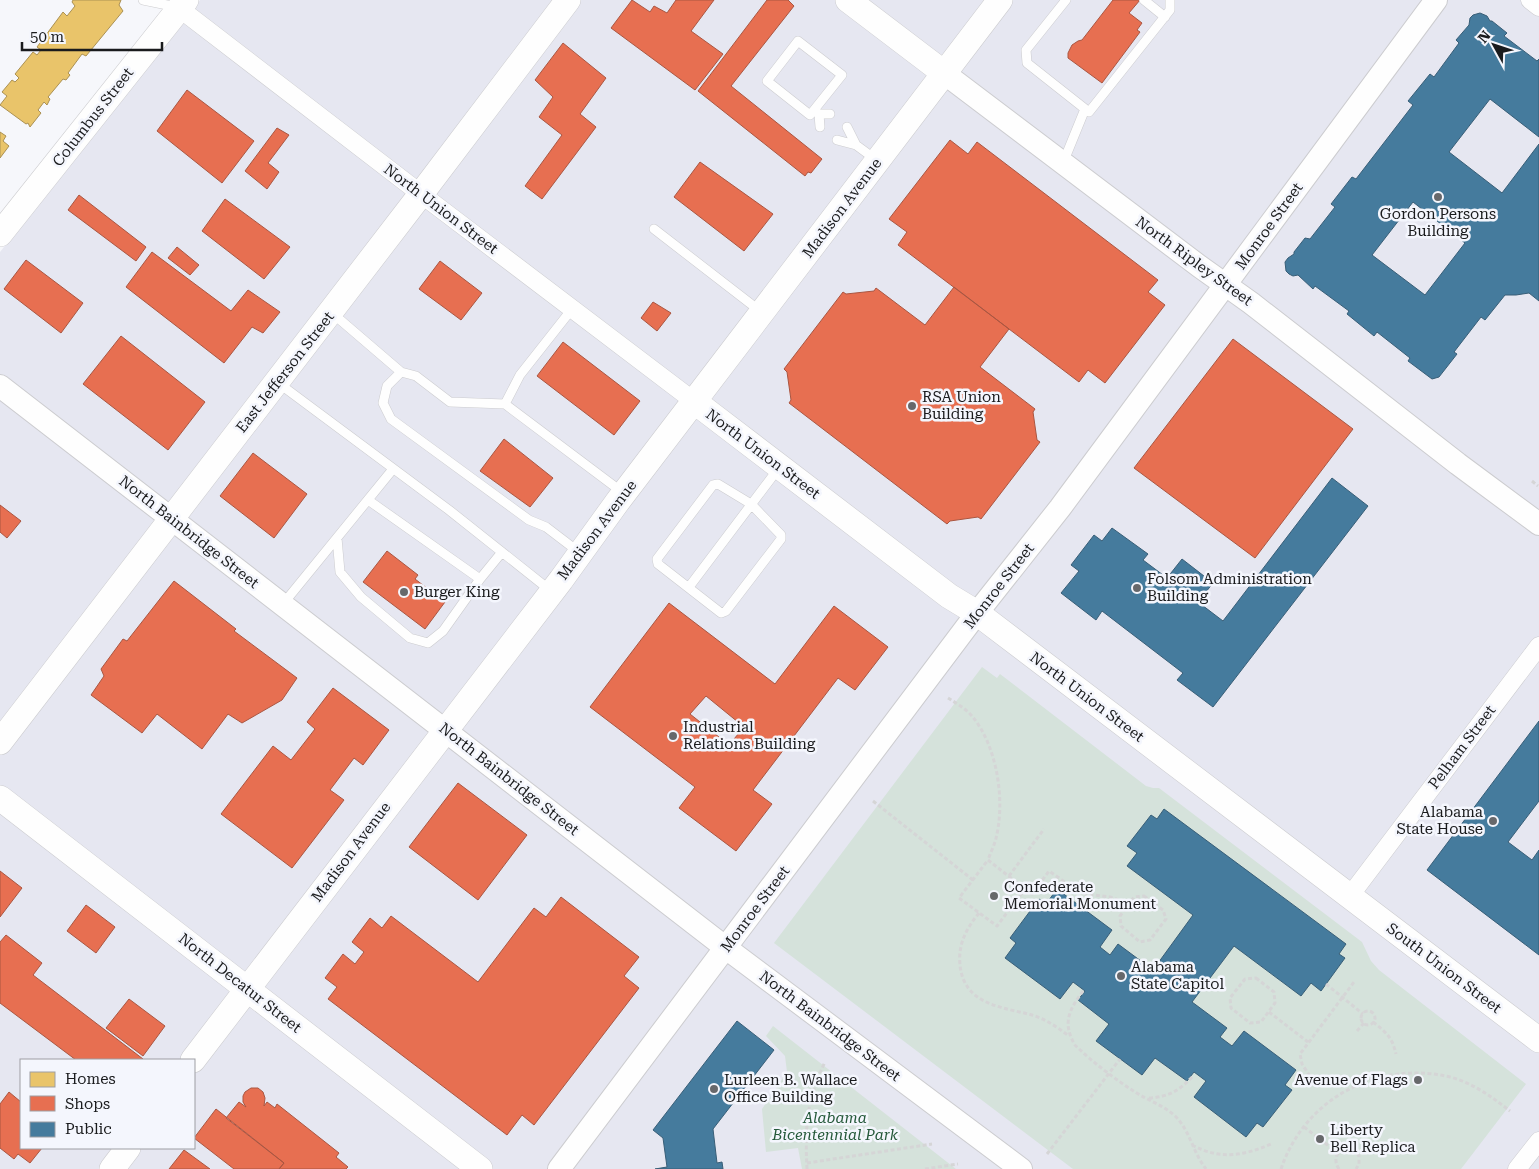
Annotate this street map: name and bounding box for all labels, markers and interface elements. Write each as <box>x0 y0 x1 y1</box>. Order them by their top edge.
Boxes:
scale bar <box>22 20 162 52</box>
north arrow <box>1469 20 1519 70</box>
text: N <box>1474 27 1494 46</box>
text: 50 m <box>30 28 65 46</box>
street label: Columbus Street <box>49 64 137 170</box>
street label: Madison Avenue <box>799 155 885 261</box>
street label: North Union Street <box>380 160 502 258</box>
street label: Monroe Street <box>1231 179 1307 273</box>
marker: Gordon Persons Building <box>1432 191 1444 203</box>
place label: Gordon Persons Building <box>1380 205 1496 240</box>
street label: North Ripley Street <box>1132 213 1256 310</box>
street label: East Jefferson Street <box>232 308 338 436</box>
place label: RSA Union Building <box>922 388 1001 423</box>
marker: RSA Union Building <box>906 400 918 412</box>
street label: North Union Street <box>702 405 824 503</box>
street label: North Bainbridge Street <box>116 472 263 592</box>
street label: Madison Avenue <box>554 477 640 583</box>
street label: Monroe Street <box>960 539 1038 632</box>
place label: Folsom Administration Building <box>1147 570 1312 605</box>
marker: Folsom Administration Building <box>1131 582 1143 594</box>
place label: Burger King <box>414 583 500 601</box>
marker: Burger King <box>398 586 410 598</box>
street label: North Union Street <box>1026 648 1148 746</box>
street label: Pelham Street <box>1425 701 1500 792</box>
place label: Industrial Relations Building <box>683 718 816 753</box>
street label: North Bainbridge Street <box>436 719 583 839</box>
marker: Industrial Relations Building <box>667 730 679 742</box>
street label: Madison Avenue <box>308 799 394 905</box>
place label: Alabama State House <box>1397 803 1483 838</box>
marker: Alabama State House <box>1487 815 1499 827</box>
street label: Monroe Street <box>717 862 794 956</box>
place label: Confederate Memorial Monument <box>1004 878 1157 913</box>
marker: Confederate Memorial Monument <box>988 890 1000 902</box>
street label: South Union Street <box>1383 919 1505 1017</box>
street label: North Decatur Street <box>175 929 305 1037</box>
place label: Alabama State Capitol <box>1131 958 1224 993</box>
street label: North Bainbridge Street <box>756 967 905 1085</box>
marker: Alabama State Capitol <box>1115 970 1127 982</box>
legend <box>20 1059 195 1149</box>
text: Homes <box>65 1070 116 1088</box>
place label: Lurleen B. Wallace Office Building <box>724 1071 857 1106</box>
place label: Avenue of Flags <box>1294 1071 1408 1089</box>
marker: Avenue of Flags <box>1412 1074 1424 1086</box>
marker: Lurleen B. Wallace Office Building <box>708 1083 720 1095</box>
text: Shops <box>65 1095 110 1113</box>
park label: Alabama Bicentennial Park <box>771 1109 899 1144</box>
text: Public <box>65 1120 112 1138</box>
place label: Liberty Bell Replica <box>1330 1121 1415 1156</box>
marker: Liberty Bell Replica <box>1314 1133 1326 1145</box>

